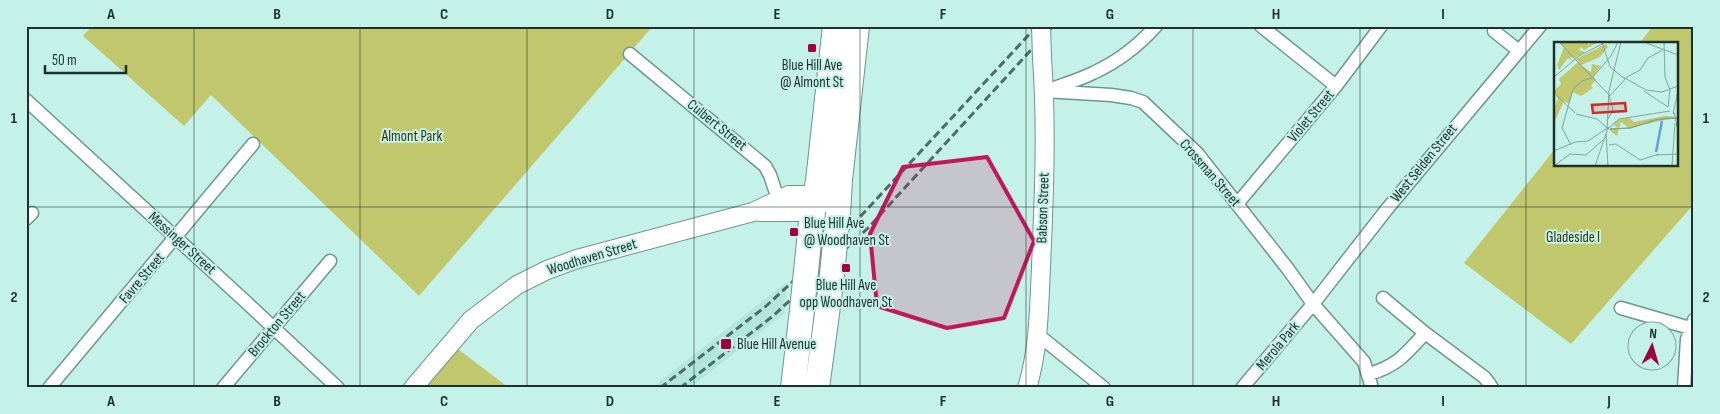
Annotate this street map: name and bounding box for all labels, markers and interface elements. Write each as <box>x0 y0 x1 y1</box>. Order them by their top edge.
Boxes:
text: A <box>106 5 115 24</box>
text: B <box>273 5 281 24</box>
text: C <box>440 5 448 24</box>
text: D <box>606 5 614 24</box>
text: E <box>774 5 781 24</box>
text: F <box>940 5 947 24</box>
text: G <box>1106 5 1114 24</box>
text: H <box>1272 5 1280 24</box>
text: I <box>1441 5 1445 24</box>
text: J <box>1606 5 1611 24</box>
scale bar <box>45 42 126 74</box>
marker: Blue Hill Ave @ Almont St <box>806 42 818 54</box>
inset map <box>1554 42 1678 166</box>
text: 50 m <box>52 51 77 70</box>
place label: Blue Hill Ave @ Almont St <box>780 56 844 92</box>
street label: Violet Street <box>1283 85 1339 146</box>
street label: Culbert Street <box>683 95 751 155</box>
text: 1 <box>11 109 18 128</box>
text: 1 <box>1703 109 1710 128</box>
street label: West Selden Street <box>1386 119 1462 206</box>
park label: Almont Park <box>381 127 443 146</box>
street label: Crossman Street <box>1175 135 1245 211</box>
street label: Babson Street <box>1032 172 1054 244</box>
street label: Messinger Street <box>144 207 220 279</box>
place label: Blue Hill Ave @ Woodhaven St <box>804 214 890 250</box>
marker: Blue Hill Ave @ Woodhaven St <box>788 226 800 238</box>
park label: Gladeside I <box>1546 228 1600 247</box>
street label: Woodhaven Street <box>545 234 639 280</box>
street label: Favre Street <box>115 248 169 307</box>
marker: Blue Hill Ave opp Woodhaven St <box>840 262 852 274</box>
place label: Blue Hill Ave opp Woodhaven St <box>800 276 893 312</box>
street label: Brockton Street <box>244 287 310 361</box>
text: 2 <box>10 288 18 307</box>
text: 2 <box>1702 288 1710 307</box>
street label: Merola Park <box>1252 317 1304 374</box>
north arrow <box>1628 322 1678 372</box>
text: N <box>1649 325 1658 342</box>
place label: Blue Hill Avenue <box>737 335 816 354</box>
marker: Blue Hill Avenue <box>719 337 733 351</box>
text: A <box>106 392 115 411</box>
text: B <box>273 392 281 411</box>
text: C <box>440 392 448 411</box>
text: D <box>606 392 614 411</box>
text: E <box>774 392 781 411</box>
text: F <box>940 392 947 411</box>
text: G <box>1106 392 1114 411</box>
text: H <box>1272 392 1280 411</box>
text: I <box>1441 392 1445 411</box>
text: J <box>1606 392 1611 411</box>

